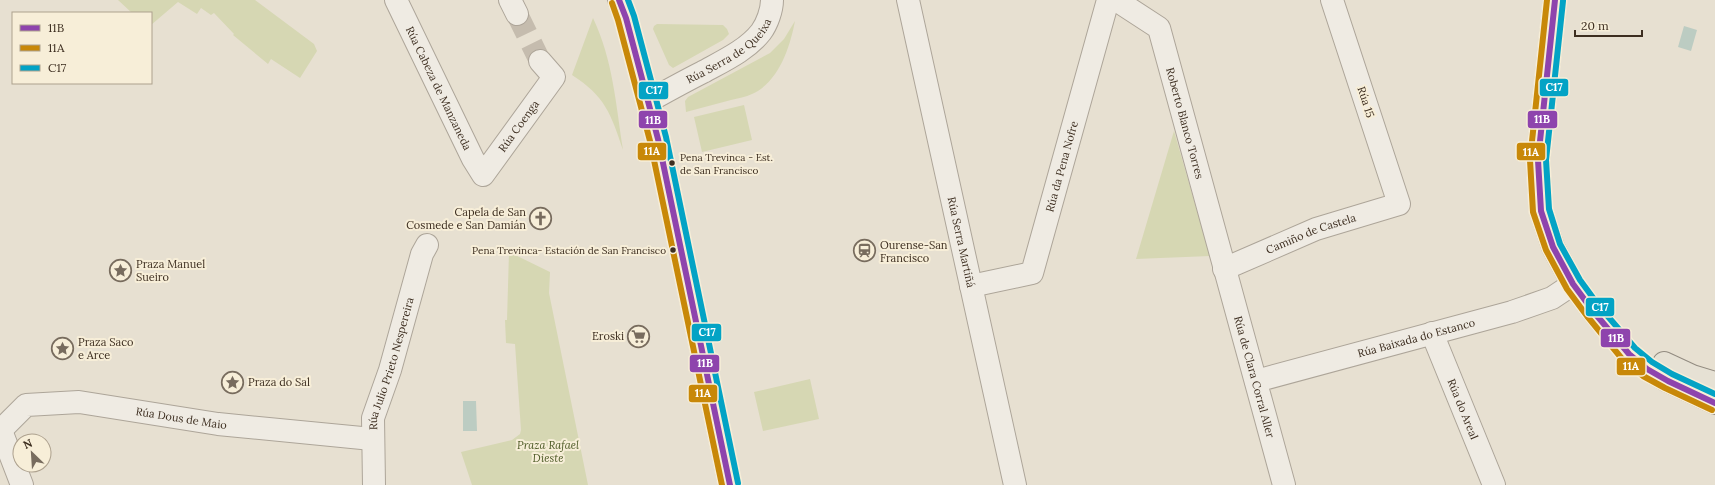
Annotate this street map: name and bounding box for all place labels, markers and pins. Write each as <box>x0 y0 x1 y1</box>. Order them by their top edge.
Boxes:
place label: Pena Trevinca - Est. de San Francisco <box>680 151 773 177</box>
marker: Pena Trevinca - Est. de San Francisco <box>667 158 677 168</box>
place label: Capela de San Cosmede e San Damián <box>406 205 526 232</box>
church icon: Capela de San Cosmede e San Damián <box>528 205 554 231</box>
station icon: Ourense-San Francisco <box>852 238 878 264</box>
place label: Ourense-San Francisco <box>880 238 948 265</box>
place label: Pena Trevinca- Estación de San Francisco <box>472 244 666 257</box>
marker: Pena Trevinca- Estación de San Francisco <box>668 245 678 255</box>
place icon: Praza Manuel Sueiro <box>108 257 134 283</box>
place label: Praza Manuel Sueiro <box>136 257 205 284</box>
supermarket icon: Eroski <box>626 323 652 349</box>
place label: Eroski <box>592 329 624 343</box>
place icon: Praza Saco e Arce <box>49 335 75 361</box>
place label: Praza Saco e Arce <box>78 335 133 362</box>
place icon: Praza do Sal <box>220 369 246 395</box>
place label: Praza do Sal <box>248 375 310 389</box>

